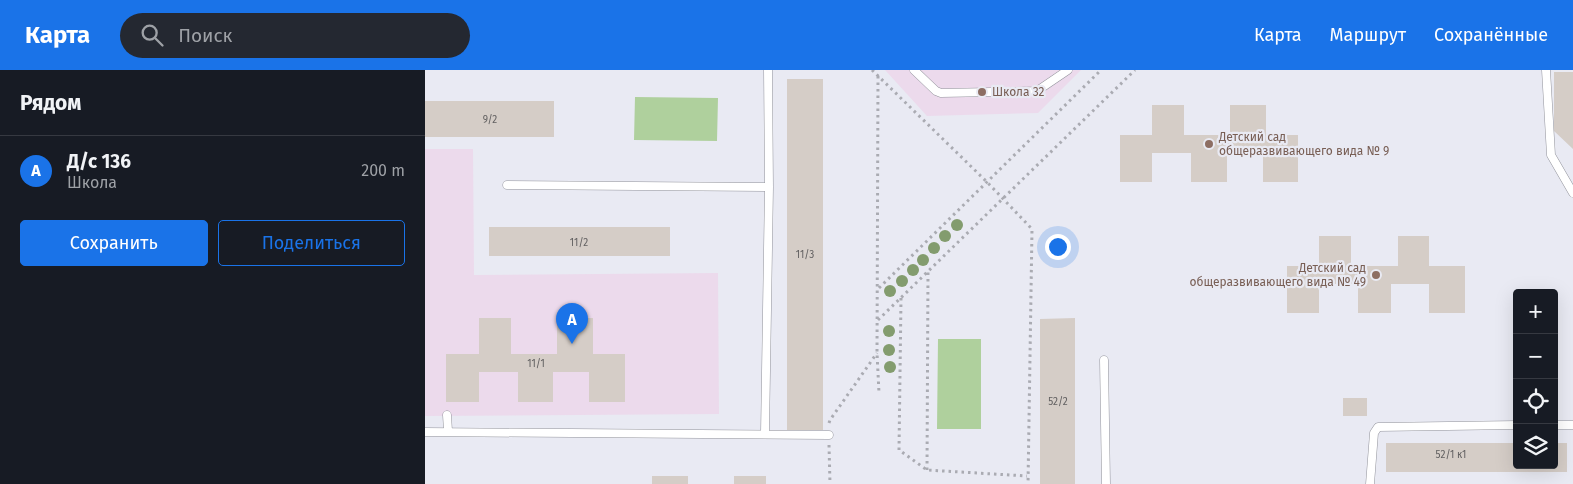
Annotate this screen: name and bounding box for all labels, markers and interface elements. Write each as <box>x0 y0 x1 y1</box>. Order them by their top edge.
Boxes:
search box <box>120 13 470 58</box>
text: Карта <box>25 21 90 49</box>
icon: search <box>138 21 166 49</box>
text: Поиск <box>178 24 232 47</box>
text: Карта <box>1254 24 1302 46</box>
text: Маршрут <box>1330 24 1406 46</box>
text: Сохранённые <box>1434 24 1548 46</box>
place label: Школа 32 <box>992 85 1045 99</box>
marker: Школа 32 <box>976 86 988 98</box>
text: Рядом <box>20 90 81 116</box>
house number: 9/2 <box>483 114 497 126</box>
place label: Детский сад общеразвивающего вида № 9 <box>1218 130 1389 158</box>
marker: Детский сад общеразвивающего вида № 9 <box>1203 138 1215 150</box>
text: Д/с 136 <box>67 150 131 173</box>
text: A <box>31 161 41 180</box>
text: 200 m <box>361 161 405 180</box>
text: Школа <box>67 173 117 192</box>
button: Сохранить <box>20 220 208 266</box>
button: Поделиться <box>218 220 405 266</box>
your location <box>1045 234 1071 260</box>
house number: 11/2 <box>570 237 588 249</box>
house number: 11/3 <box>796 249 814 261</box>
place label: Детский сад общеразвивающего вида № 49 <box>1190 261 1366 289</box>
marker: Детский сад общеразвивающего вида № 49 <box>1370 269 1382 281</box>
map controls <box>1513 289 1558 469</box>
button: + <box>1513 289 1558 334</box>
pin: A <box>556 303 588 344</box>
button: − <box>1513 334 1558 379</box>
house number: 11/1 <box>527 358 545 370</box>
button: locate <box>1513 379 1558 424</box>
house number: 52/2 <box>1048 396 1068 408</box>
button: layers <box>1513 424 1558 469</box>
house number: 52/1 к1 <box>1436 449 1466 461</box>

